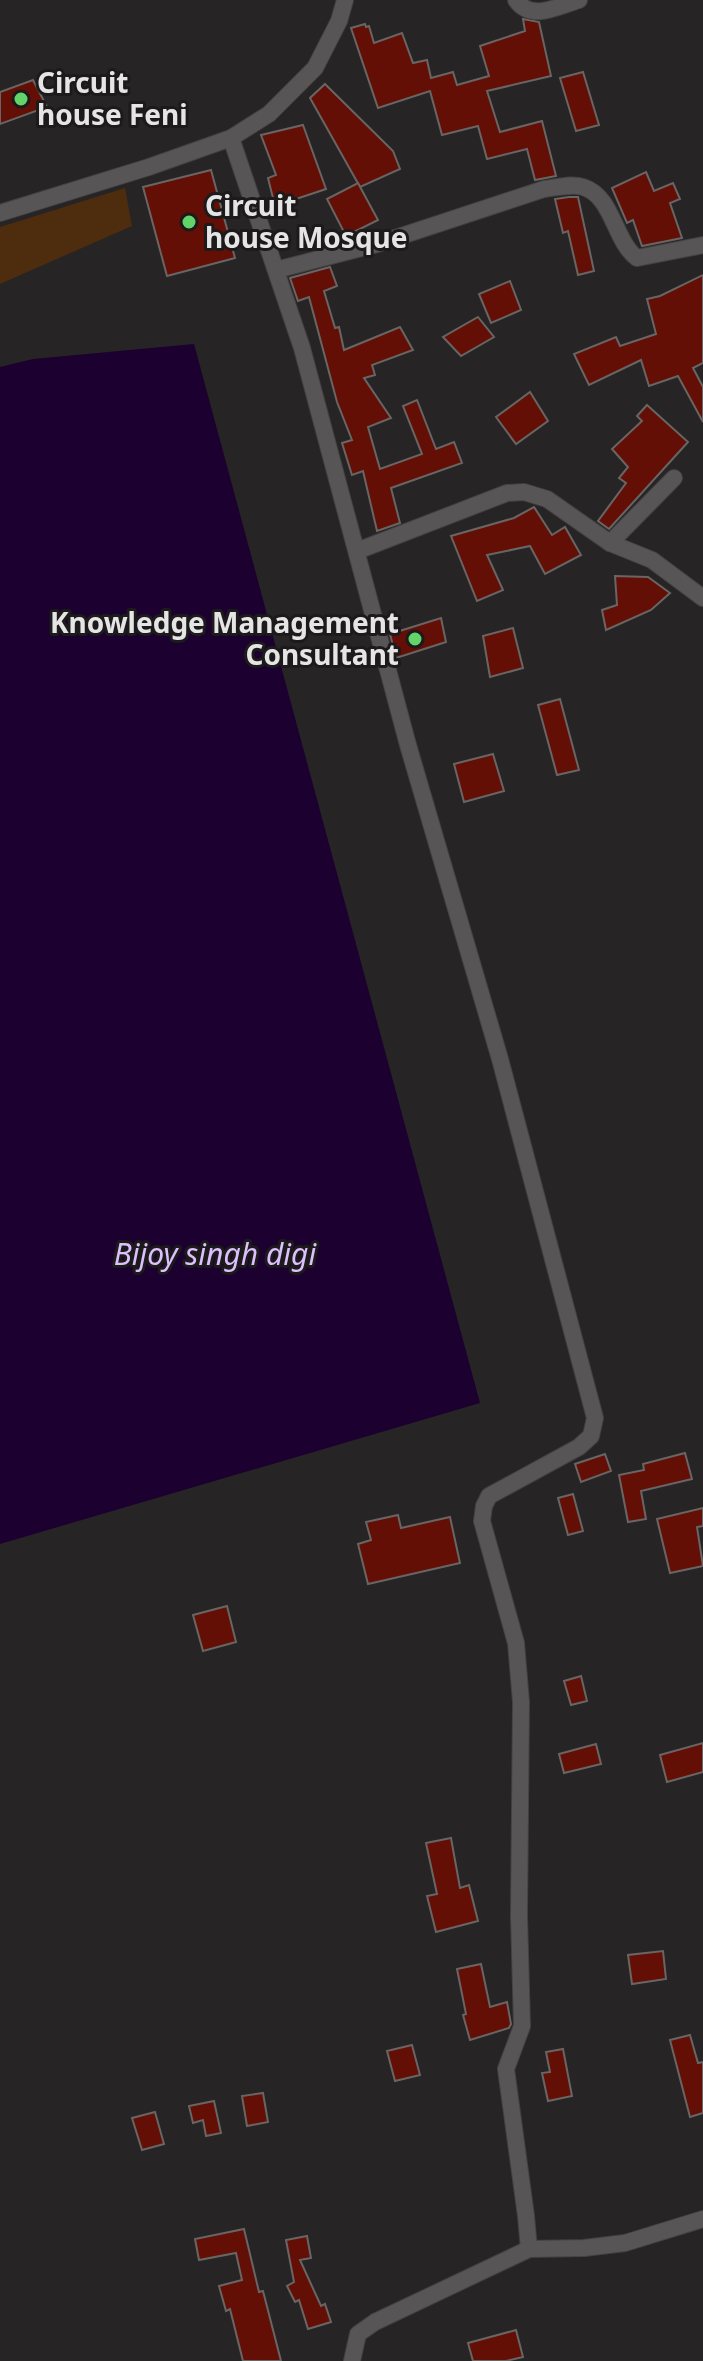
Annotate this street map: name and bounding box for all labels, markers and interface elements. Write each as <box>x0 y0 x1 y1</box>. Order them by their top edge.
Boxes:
place label: Circuit house Feni <box>37 63 188 133</box>
marker: Circuit house Feni <box>12 90 30 108</box>
place label: Circuit house Mosque <box>205 186 408 256</box>
marker: Circuit house Mosque <box>180 213 198 231</box>
place label: Knowledge Management Consultant <box>50 603 399 673</box>
marker: Knowledge Management Consultant <box>406 630 424 648</box>
water label: Bijoy singh digi <box>114 1233 317 1274</box>

